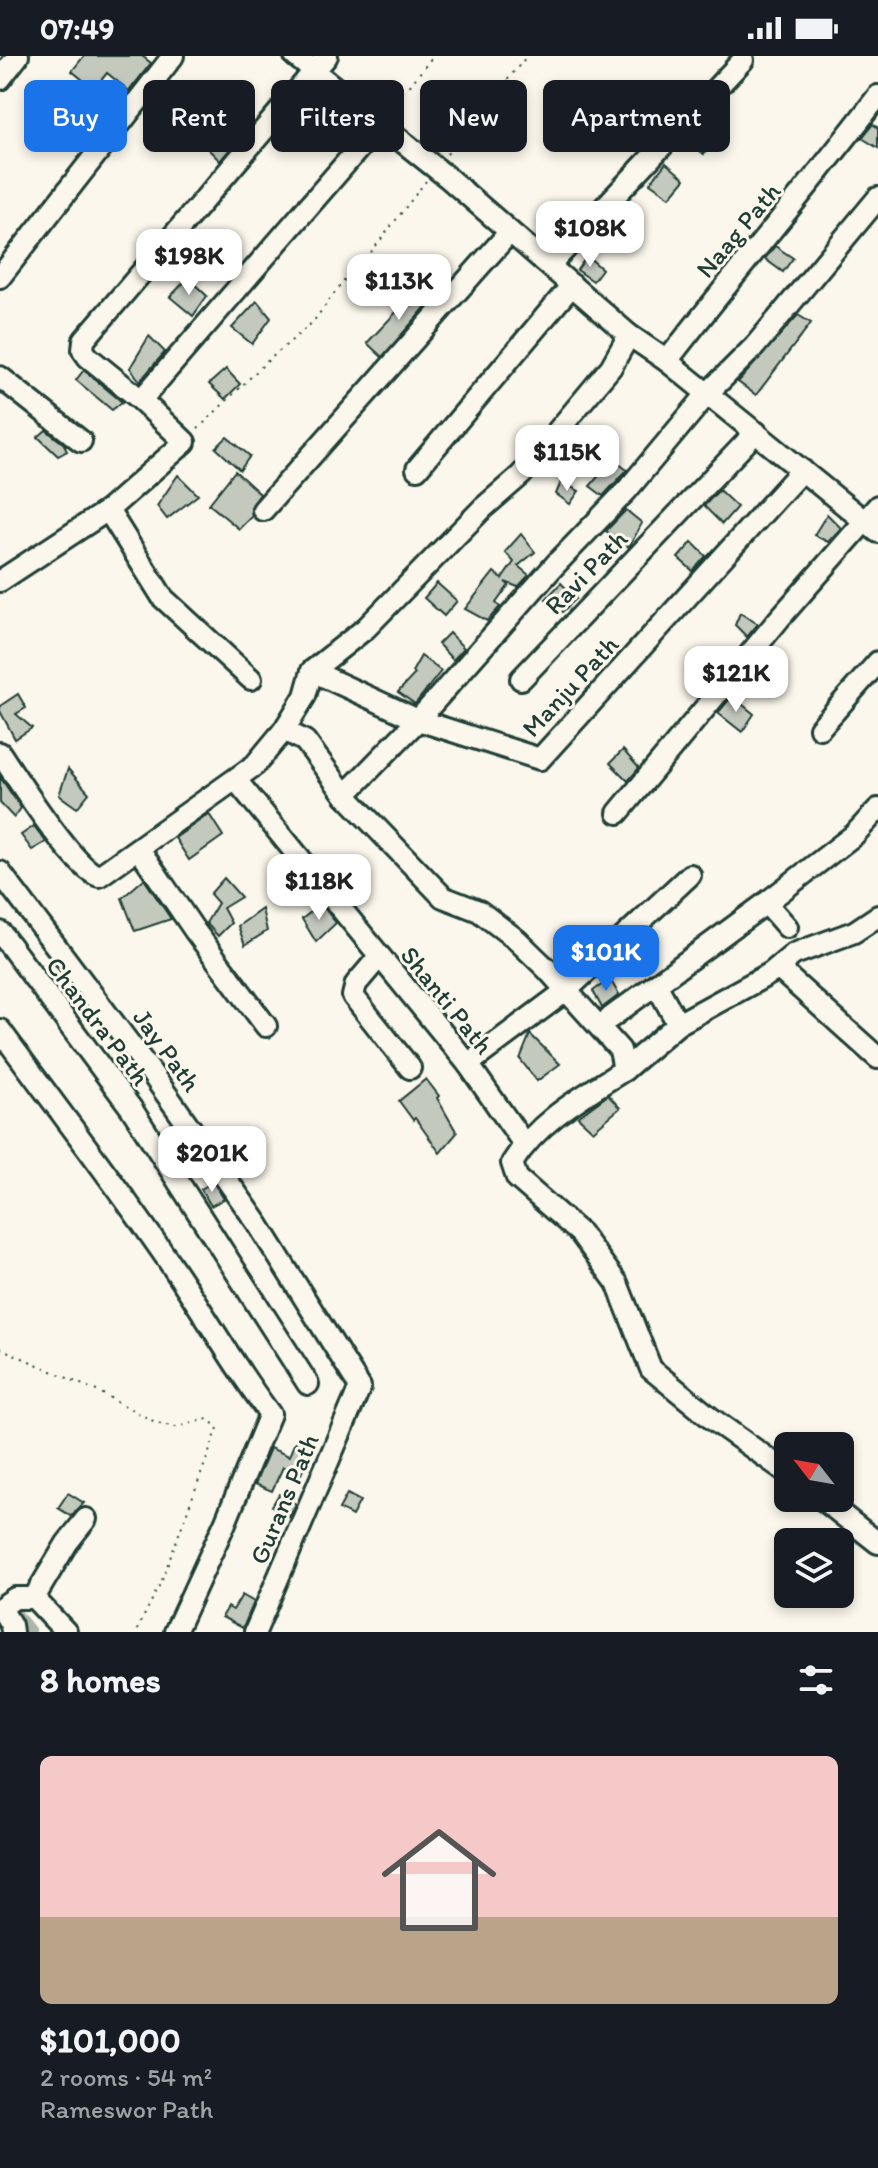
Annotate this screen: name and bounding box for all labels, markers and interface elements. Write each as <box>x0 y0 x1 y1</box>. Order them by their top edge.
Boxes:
text: 07:49 <box>40 10 114 47</box>
chip: Buy <box>24 80 127 152</box>
chip: Rent <box>143 80 255 152</box>
chip: Filters <box>271 80 404 152</box>
chip: New <box>420 80 527 152</box>
chip: Apartment <box>543 80 730 152</box>
street label: Naag Path <box>689 176 787 284</box>
pin: $108K <box>534 201 646 269</box>
text: $108K <box>554 211 626 243</box>
pin: $198K <box>133 229 245 297</box>
text: $198K <box>154 239 224 271</box>
pin: $113K <box>343 254 455 322</box>
text: $113K <box>365 264 433 296</box>
pin: $115K <box>511 425 623 493</box>
text: $115K <box>533 435 601 467</box>
street label: Ravi Path <box>538 523 634 621</box>
street label: Manju Path <box>515 629 625 743</box>
pin: $121K <box>680 646 792 714</box>
text: $121K <box>702 656 770 688</box>
pin: $118K <box>263 854 375 922</box>
text: $118K <box>285 864 353 896</box>
pin: $101K <box>550 925 662 993</box>
text: $101K <box>571 935 641 967</box>
street label: Shanti Path <box>394 940 500 1060</box>
street label: Chandra Path <box>39 950 157 1092</box>
street label: Jay Path <box>126 1002 208 1098</box>
pin: $201K <box>156 1126 268 1194</box>
text: $201K <box>176 1136 248 1168</box>
street label: Gurans Path <box>242 1429 326 1569</box>
north arrow <box>774 1432 854 1512</box>
map controls <box>774 1432 854 1608</box>
button: layers <box>774 1528 854 1608</box>
icon: filters <box>794 1658 838 1702</box>
text: 8 homes <box>40 1660 161 1701</box>
icon: home <box>367 1808 511 1952</box>
text: $101,000 <box>40 2020 181 2061</box>
text: 2 rooms · 54 m² <box>40 2061 212 2093</box>
text: Rameswor Path <box>40 2093 213 2125</box>

